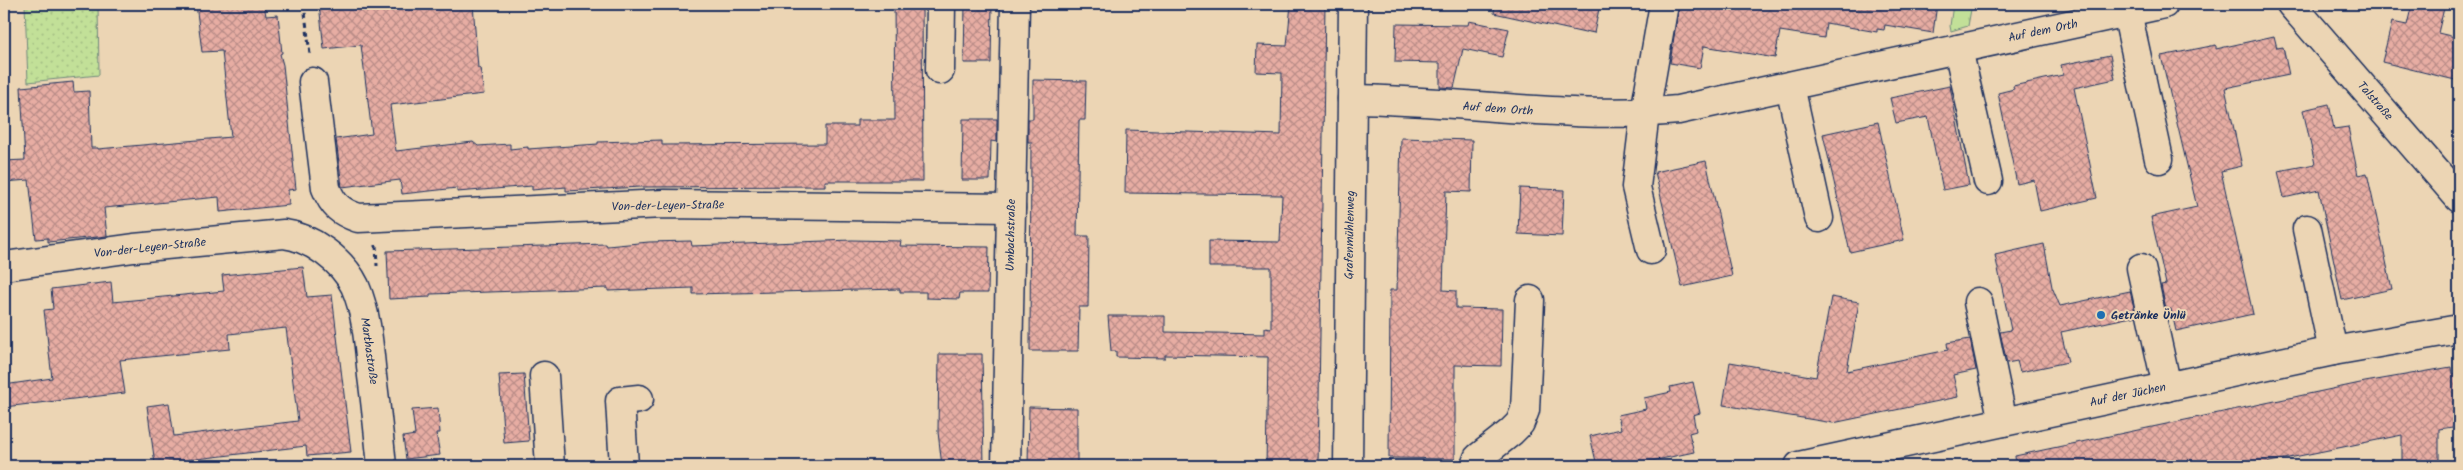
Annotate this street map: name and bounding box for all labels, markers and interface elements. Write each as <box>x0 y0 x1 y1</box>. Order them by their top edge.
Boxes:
street label: Auf dem Orth <box>2007 14 2079 48</box>
street label: Talstraße <box>2352 77 2398 125</box>
street label: Auf dem Orth <box>1462 97 1534 121</box>
street label: Grafenmühlenweg <box>1340 190 1360 280</box>
street label: Von-der-Leyen-Straße <box>612 196 725 216</box>
street label: Umbachstraße <box>1001 198 1021 271</box>
street label: Von-der-Leyen-Straße <box>93 233 208 263</box>
place label: Getränke Ünlü <box>2111 306 2186 325</box>
marker: Getränke Ünlü <box>2095 309 2107 321</box>
street label: Marthastraße <box>355 316 383 386</box>
street label: Auf der Jüchen <box>2088 378 2168 412</box>

